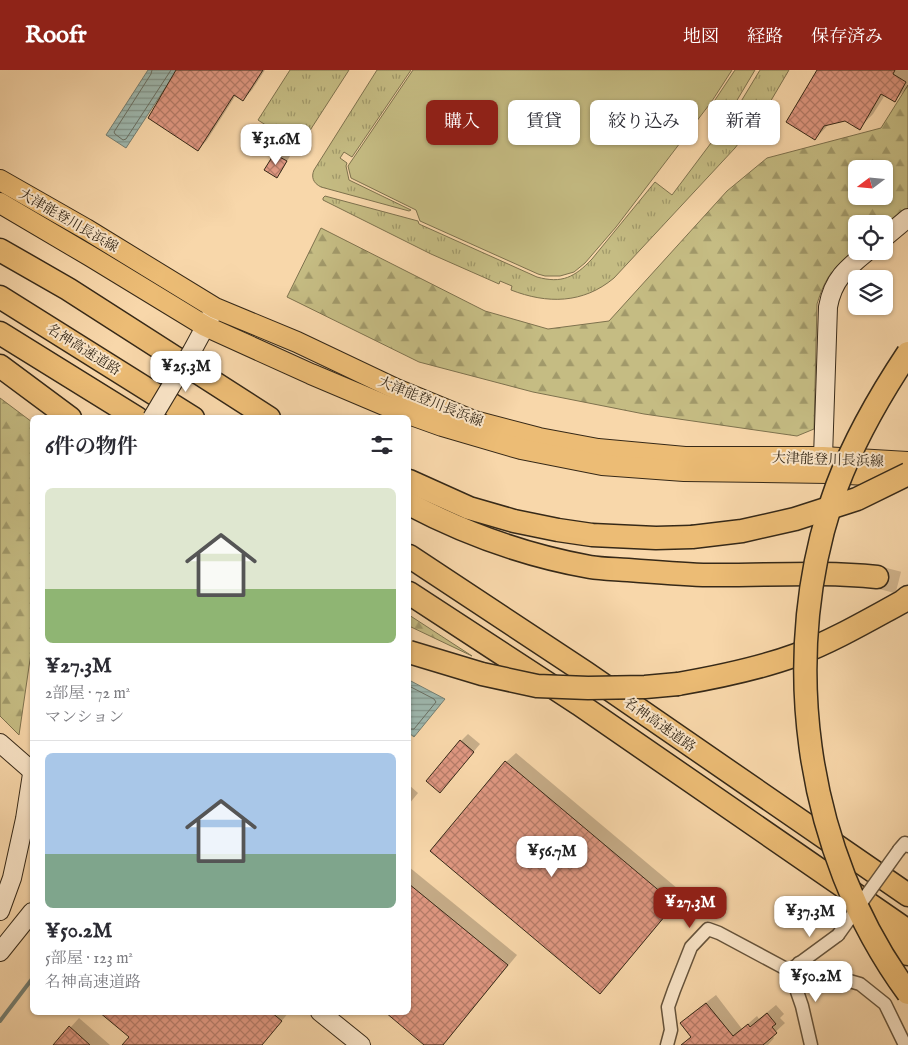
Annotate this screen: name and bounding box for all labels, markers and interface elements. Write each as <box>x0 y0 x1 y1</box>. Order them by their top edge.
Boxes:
text: Roofr <box>25 20 86 51</box>
text: 地図 <box>683 26 719 49</box>
text: 経路 <box>747 26 783 49</box>
text: 保存済み <box>811 26 883 49</box>
chip: 購入 <box>426 100 498 145</box>
chip: 賃貸 <box>508 100 580 145</box>
chip: 絞り込み <box>590 100 698 145</box>
chip: 新着 <box>708 100 780 145</box>
pin: ¥31.6M <box>235 124 317 166</box>
text: ¥31.6M <box>252 130 300 150</box>
north arrow <box>848 160 892 205</box>
map controls <box>848 160 893 315</box>
street label: 大津能登川長浜線 <box>16 185 121 257</box>
button: locate <box>848 215 893 260</box>
button: layers <box>848 270 893 315</box>
street label: 名神高速道路 <box>43 320 124 380</box>
pin: ¥25.3M <box>145 350 227 393</box>
text: ¥25.3M <box>161 357 211 377</box>
street label: 大津能登川長浜線 <box>375 373 486 431</box>
icon: filters <box>368 431 396 459</box>
text: 6件の物件 <box>45 434 138 461</box>
street label: 大津能登川長浜線 <box>772 449 884 471</box>
icon: home <box>176 520 266 610</box>
text: ¥27.3M <box>45 653 112 680</box>
text: 2部屋 · 72 m² <box>45 684 130 704</box>
street label: 名神高速道路 <box>620 693 699 756</box>
text: マンション <box>45 708 124 728</box>
icon: home <box>176 786 266 876</box>
pin: ¥56.7M <box>511 836 593 878</box>
text: ¥56.7M <box>527 842 577 862</box>
pin: ¥27.3M <box>649 886 731 929</box>
text: ¥27.3M <box>665 893 715 913</box>
pin: ¥37.3M <box>769 896 851 938</box>
text: ¥37.3M <box>785 902 835 922</box>
text: ¥50.2M <box>45 918 112 945</box>
text: 5部屋 · 123 m² <box>45 949 133 969</box>
pin: ¥50.2M <box>775 960 857 1003</box>
text: ¥50.2M <box>790 967 842 987</box>
text: 名神高速道路 <box>45 973 141 993</box>

